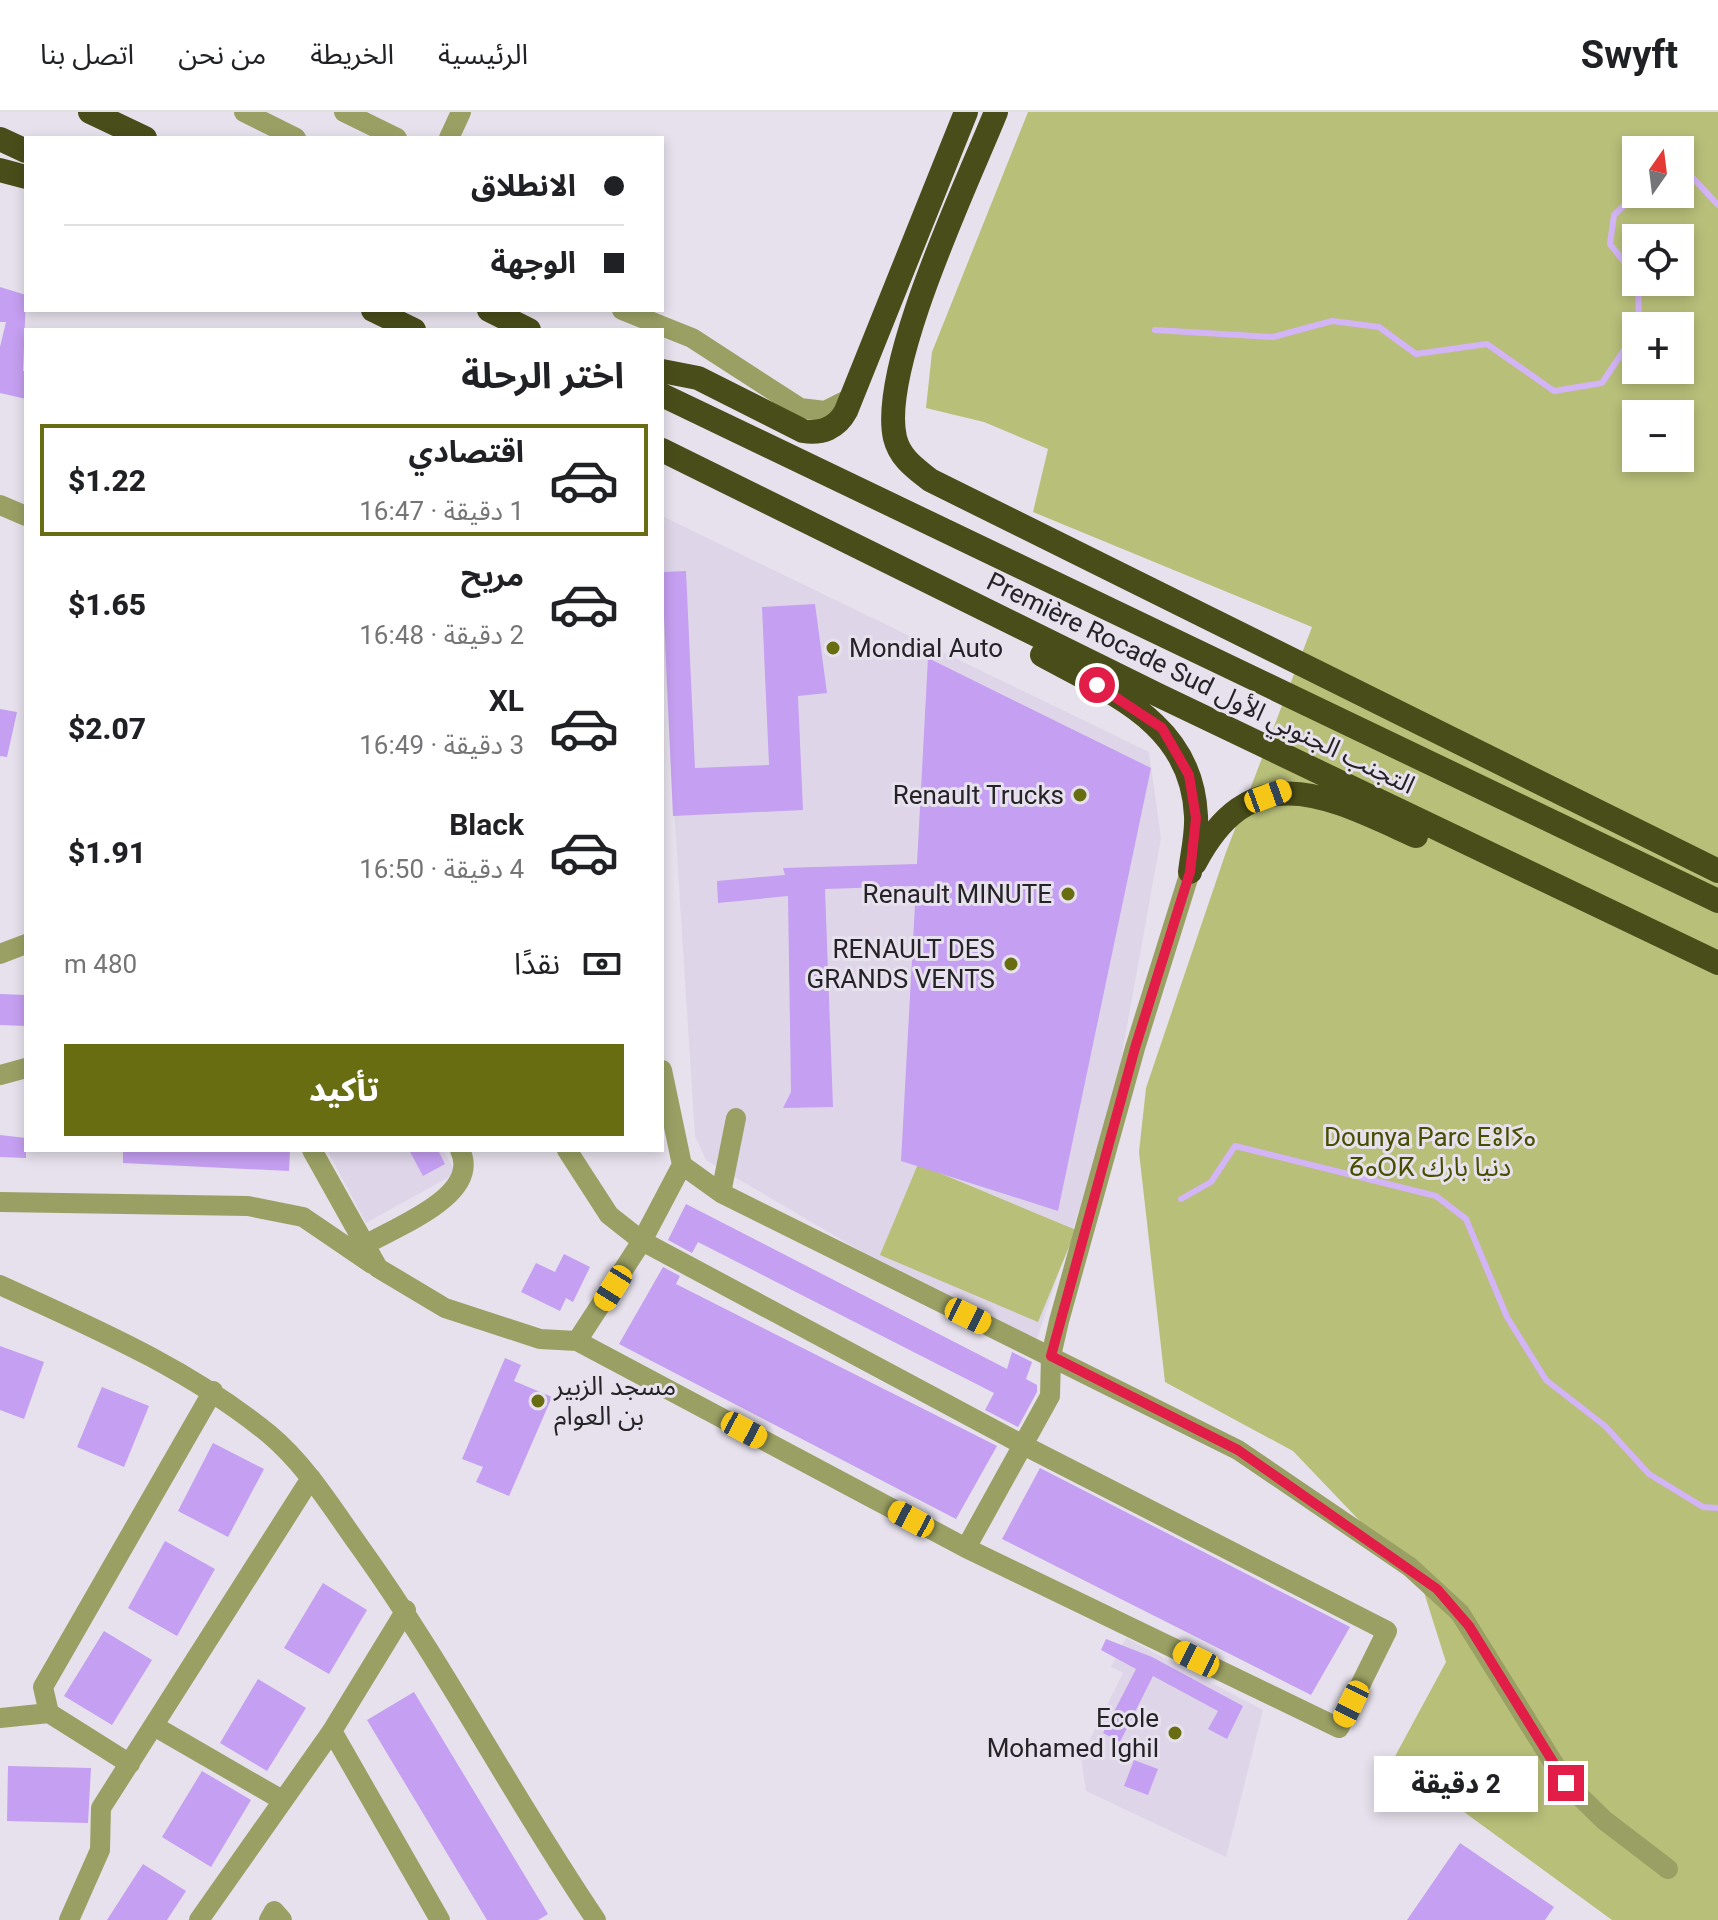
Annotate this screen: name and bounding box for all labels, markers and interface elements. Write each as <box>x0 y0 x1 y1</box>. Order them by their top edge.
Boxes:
text: Swyft <box>1581 33 1678 77</box>
text: اتصل بنا <box>40 38 134 71</box>
text: من نحن <box>178 38 266 71</box>
text: الخريطة <box>310 38 394 71</box>
text: الرئيسية <box>438 38 528 71</box>
north arrow <box>1622 136 1694 208</box>
map controls <box>1622 136 1694 472</box>
text: الانطلاق <box>471 168 576 203</box>
button: locate <box>1622 224 1694 296</box>
text: الوجهة <box>491 245 576 280</box>
button: + <box>1622 312 1694 384</box>
text: اختر الرحلة <box>461 355 624 397</box>
button: − <box>1622 400 1694 472</box>
text: اقتصادي <box>409 434 524 469</box>
icon: car <box>548 444 620 516</box>
text: $1.22 <box>68 463 146 498</box>
text: 1 دقيقة · 16:47 <box>359 496 524 526</box>
text: مريح <box>461 558 524 593</box>
street label: Première Rocade Sud التجنب الجنوبي الأول <box>980 566 1420 804</box>
icon: car <box>548 568 620 640</box>
text: $1.65 <box>68 587 146 622</box>
text: 2 دقيقة · 16:48 <box>359 620 524 650</box>
place label: Mondial Auto <box>849 633 1003 663</box>
marker: Mondial Auto <box>824 639 842 657</box>
route start <box>1079 667 1115 703</box>
text: XL <box>489 683 524 718</box>
icon: car <box>548 692 620 764</box>
text: $2.07 <box>68 711 146 746</box>
text: 3 دقيقة · 16:49 <box>359 730 524 760</box>
car <box>1241 777 1295 815</box>
place label: Renault Trucks <box>893 780 1064 810</box>
marker: Renault Trucks <box>1071 786 1089 804</box>
text: Black <box>449 807 524 842</box>
icon: car <box>548 816 620 888</box>
text: $1.91 <box>68 835 146 870</box>
text: 4 دقيقة · 16:50 <box>359 854 524 884</box>
place label: Renault MINUTE <box>863 879 1052 909</box>
marker: Renault MINUTE <box>1059 885 1077 903</box>
place label: RENAULT DES GRANDS VENTS <box>807 934 995 994</box>
icon: cash <box>580 942 624 986</box>
text: نقدًا <box>514 946 560 981</box>
text: 480 m <box>64 949 137 979</box>
marker: RENAULT DES GRANDS VENTS <box>1002 955 1020 973</box>
button: تأكيد <box>64 1044 624 1136</box>
park label: Dounya Parc ⴹⵓⵏⵢⴰ ⵒⴰⵔⴽ دنيا بارك <box>1324 1122 1536 1182</box>
car <box>590 1261 636 1315</box>
car <box>941 1295 995 1337</box>
place label: مسجد الزبير بن العوام <box>553 1371 676 1436</box>
marker: مسجد الزبير بن العوام <box>529 1392 547 1410</box>
car <box>717 1408 771 1452</box>
car <box>884 1497 938 1541</box>
car <box>1169 1638 1223 1680</box>
car <box>1330 1677 1372 1731</box>
place label: Ecole Mohamed Ighil <box>987 1703 1159 1763</box>
marker: Ecole Mohamed Ighil <box>1166 1724 1184 1742</box>
callout: 2 دقيقة <box>1374 1755 1538 1811</box>
route end <box>1548 1765 1584 1801</box>
text: 2 دقيقة <box>1411 1769 1501 1799</box>

